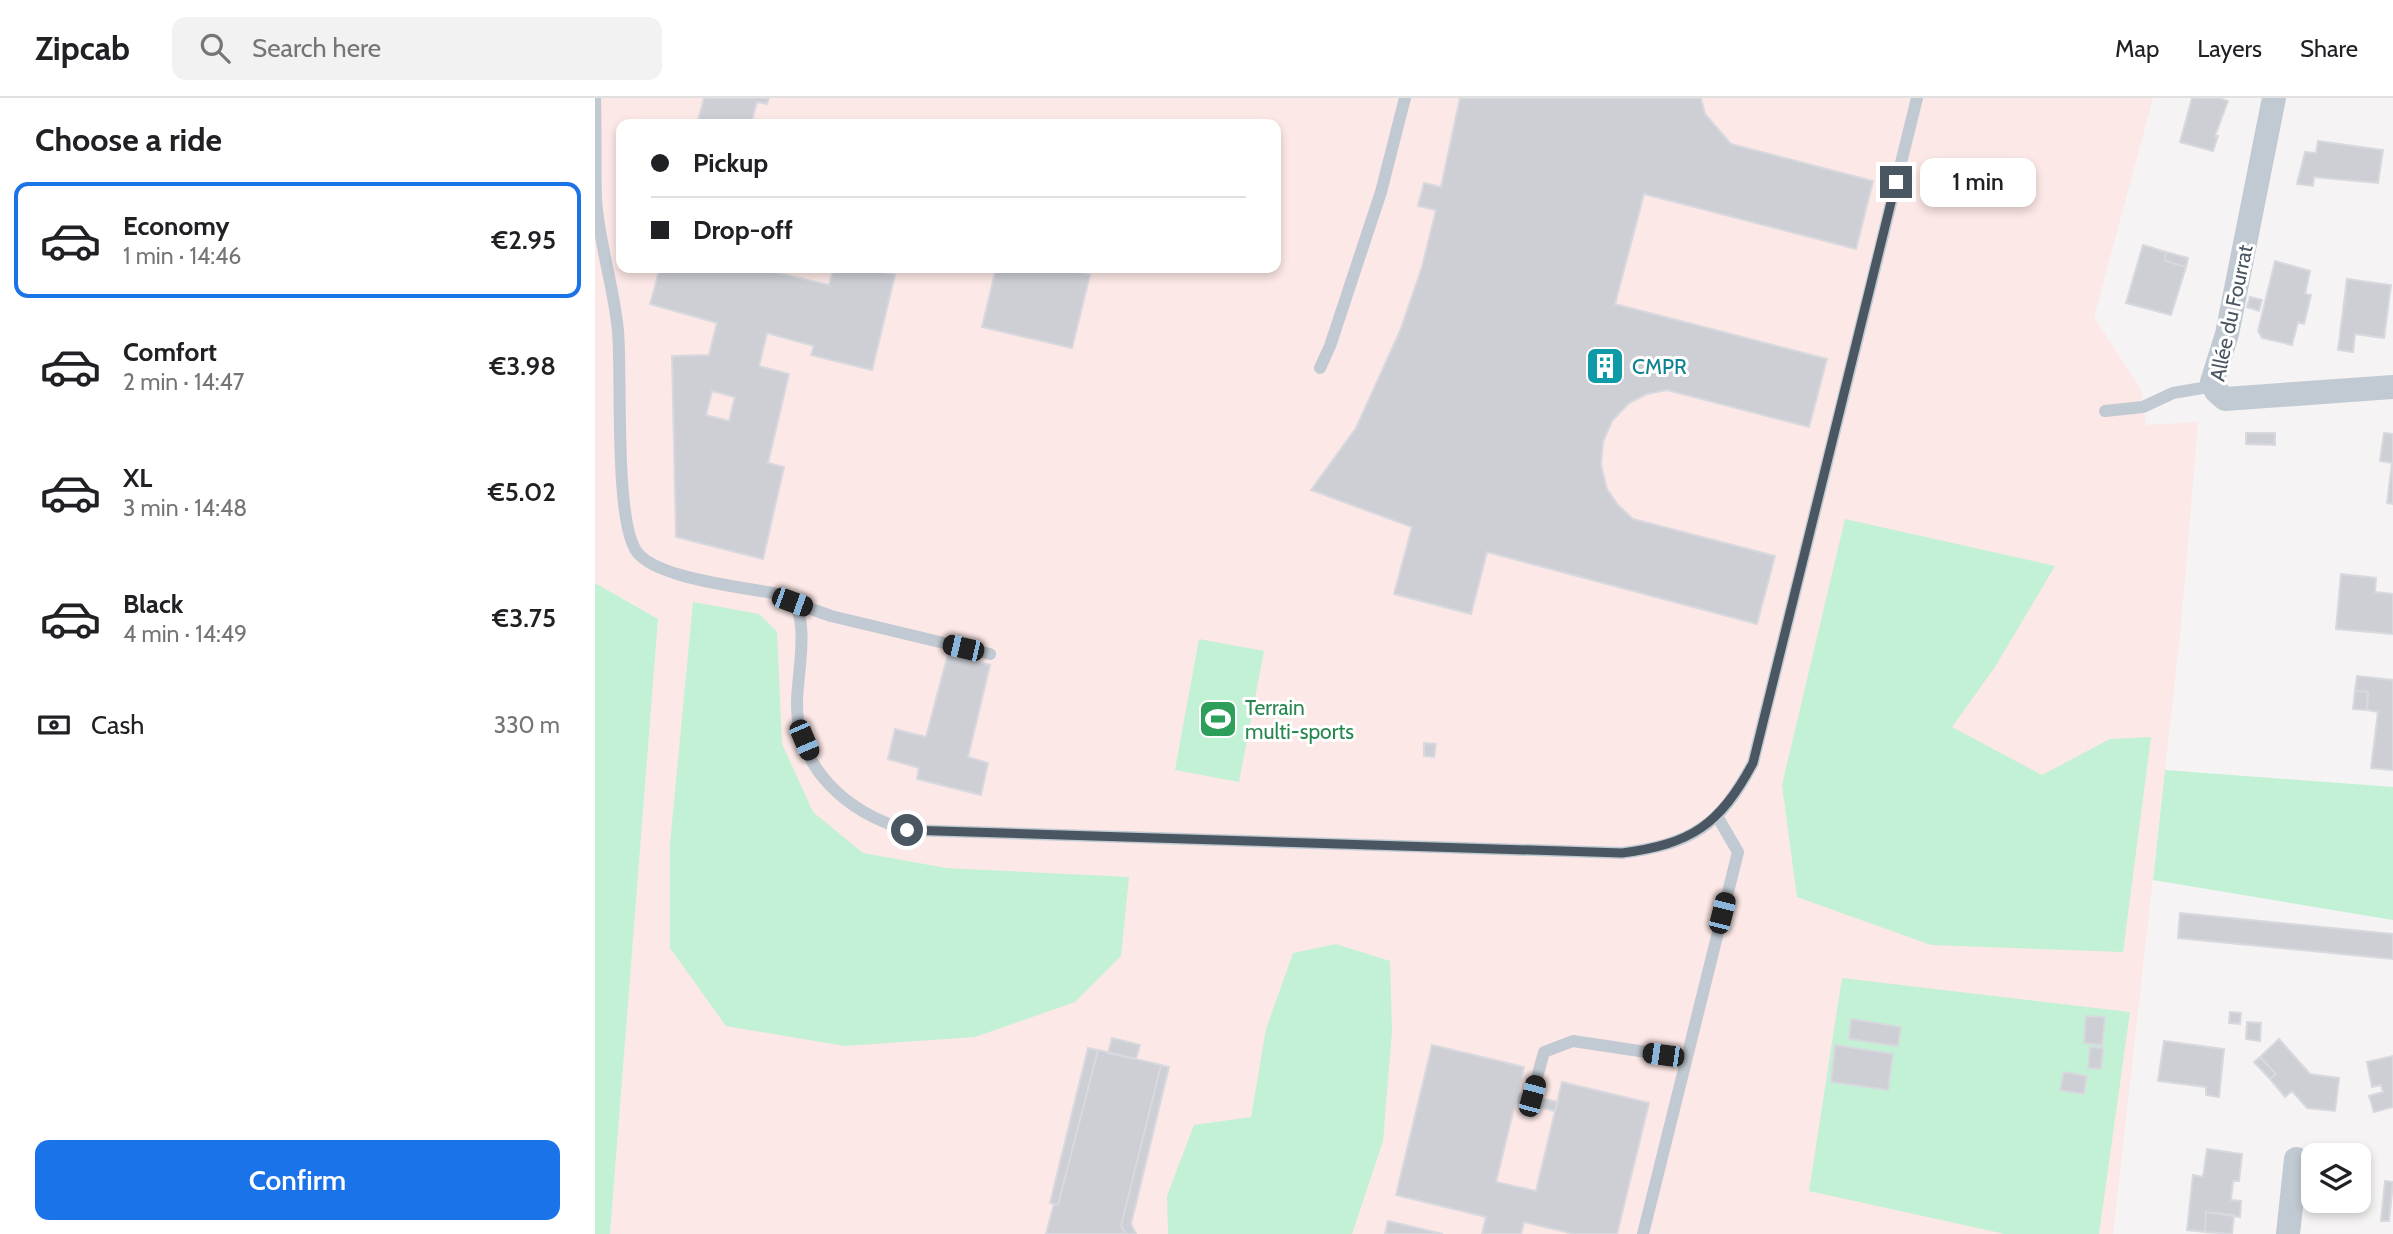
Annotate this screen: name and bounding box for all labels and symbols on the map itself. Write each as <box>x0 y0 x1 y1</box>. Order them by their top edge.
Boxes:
callout: 1 min <box>1921 158 2036 206</box>
route end <box>1880 166 1912 198</box>
street label: Allée du Fourrat <box>2204 242 2258 384</box>
building icon: CMPR <box>1584 345 1626 387</box>
place label: CMPR <box>1632 354 1687 379</box>
car <box>769 585 816 619</box>
car <box>941 633 986 663</box>
place label: Terrain multi-sports <box>1245 695 1354 744</box>
sports icon: Terrain multi-sports <box>1197 698 1239 740</box>
car <box>787 717 822 763</box>
route start <box>891 814 923 846</box>
car <box>1707 890 1738 936</box>
car <box>1641 1042 1686 1068</box>
car <box>1517 1073 1548 1119</box>

